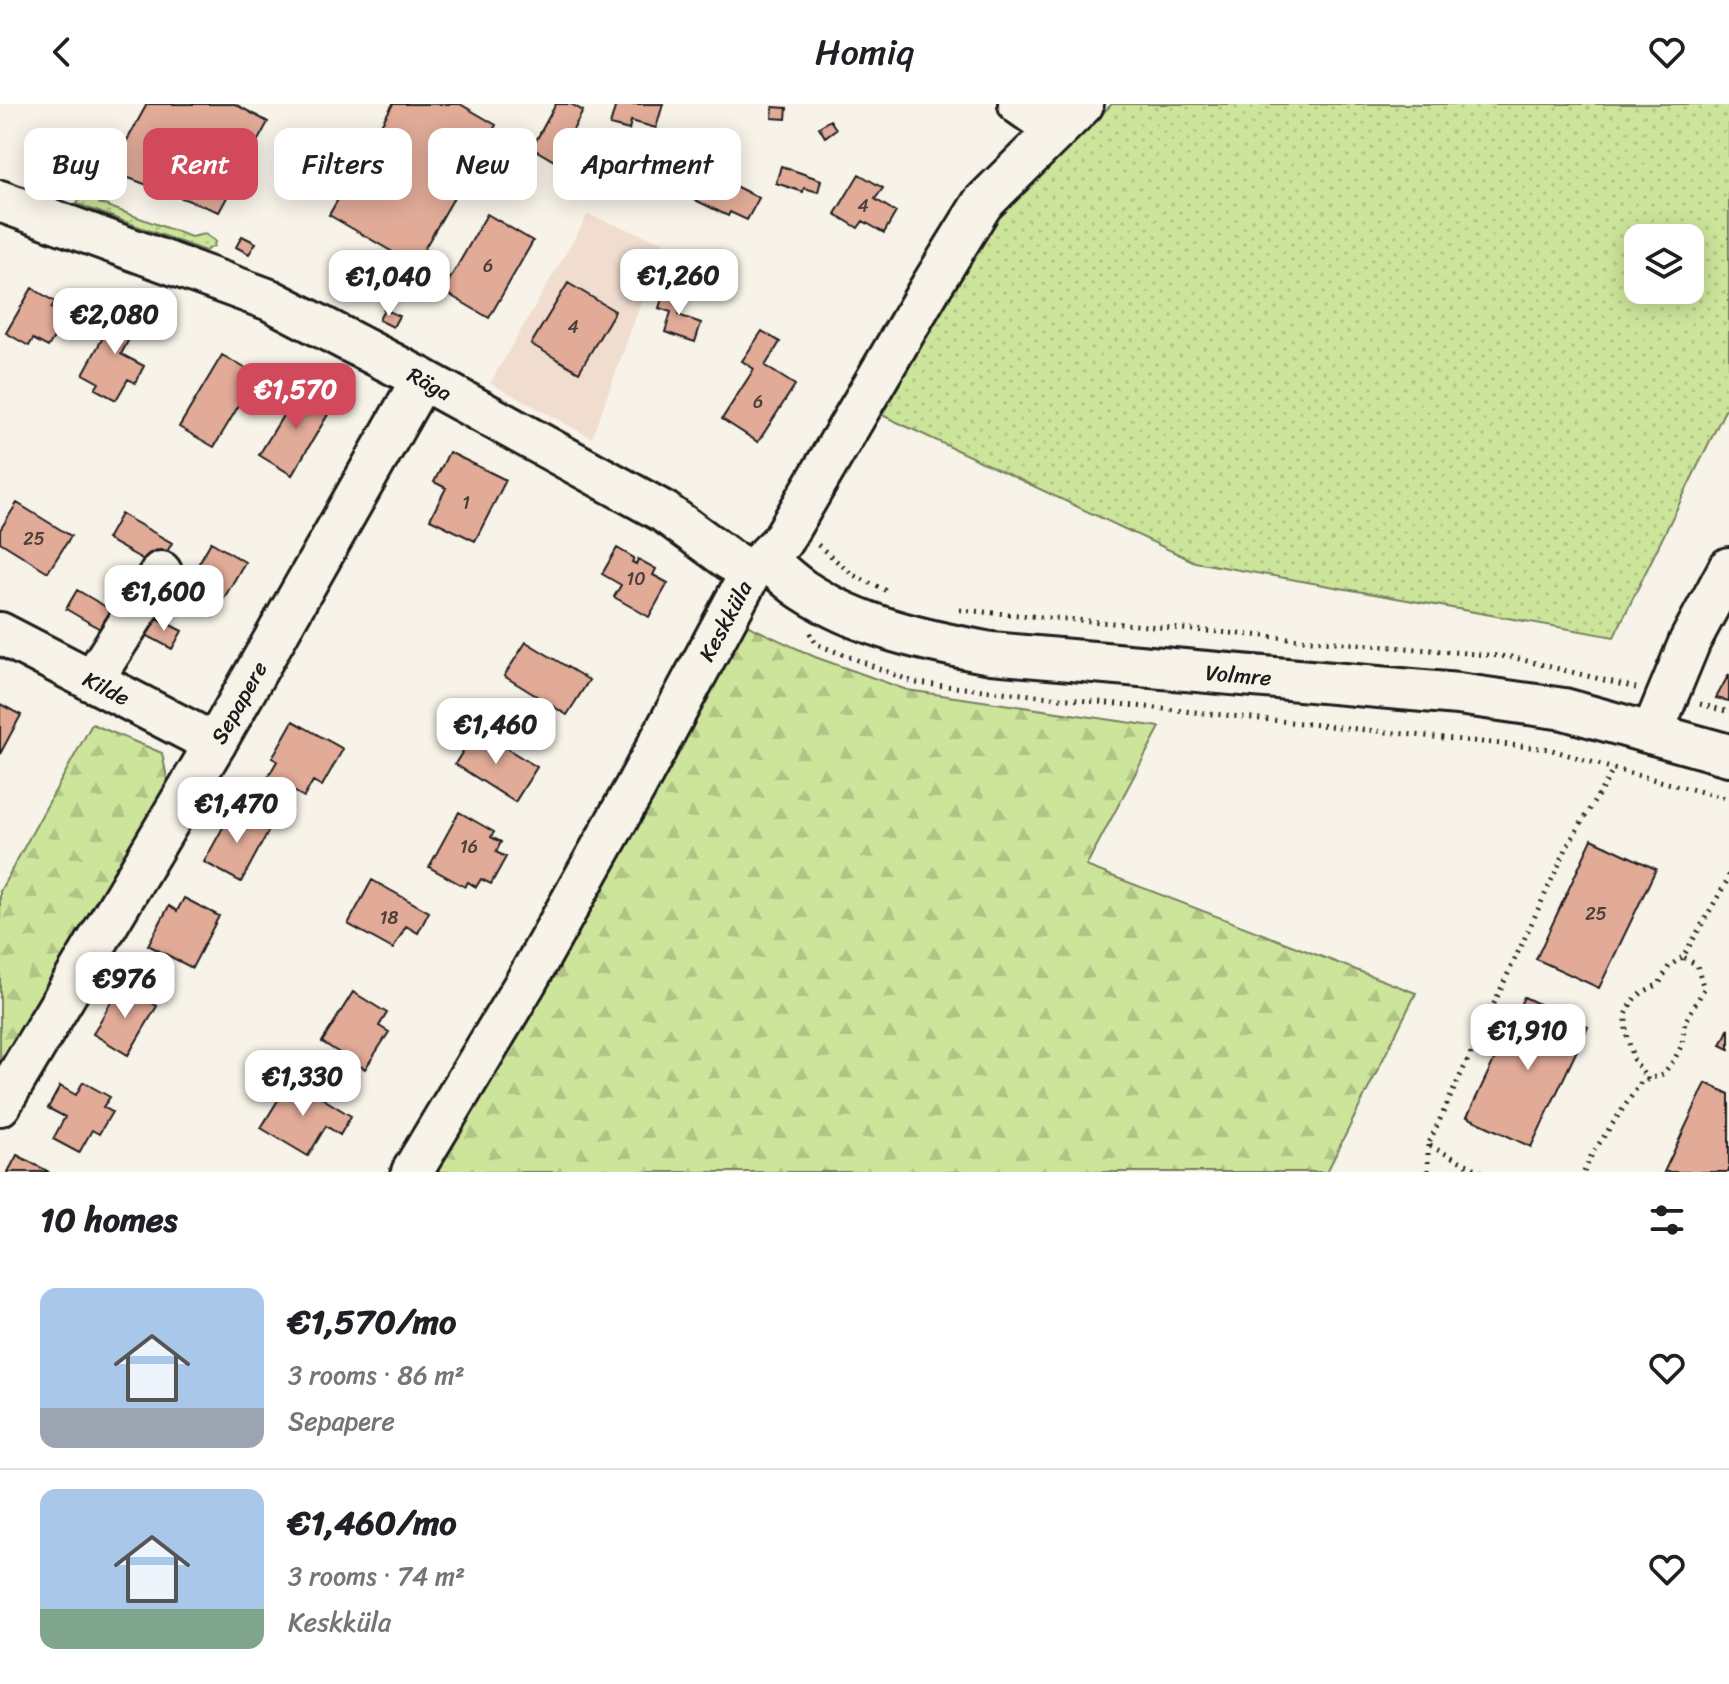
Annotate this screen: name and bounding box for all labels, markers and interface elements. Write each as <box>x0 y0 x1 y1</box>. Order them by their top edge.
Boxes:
text: Homiq <box>815 20 914 84</box>
icon: back <box>40 30 84 74</box>
icon: heart <box>1645 30 1689 74</box>
chip: Buy <box>24 128 127 200</box>
chip: Rent <box>143 128 258 200</box>
chip: Filters <box>274 128 412 200</box>
chip: New <box>428 128 537 200</box>
chip: Apartment <box>553 128 741 200</box>
house number: 4 <box>857 190 869 222</box>
map controls <box>1624 224 1704 304</box>
button: layers <box>1624 224 1704 304</box>
pin: €1,260 <box>614 249 744 317</box>
pin: €1,040 <box>324 250 454 318</box>
house number: 6 <box>483 250 493 282</box>
text: €1,260 <box>638 252 720 298</box>
text: €1,040 <box>347 253 431 299</box>
pin: €2,080 <box>50 288 180 356</box>
text: €2,080 <box>71 291 159 337</box>
house number: 4 <box>567 311 579 343</box>
street label: Räga <box>400 356 460 412</box>
pin: €1,570 <box>231 363 361 431</box>
text: €1,570 <box>255 366 337 412</box>
house number: 6 <box>753 386 763 418</box>
house number: 1 <box>462 487 470 519</box>
house number: 25 <box>23 523 45 555</box>
house number: 10 <box>626 563 646 595</box>
pin: €1,600 <box>99 565 229 633</box>
text: €1,600 <box>122 568 206 614</box>
street label: Keskküla <box>687 572 764 669</box>
street label: Volmre <box>1204 653 1273 698</box>
street label: Sepapere <box>200 654 278 752</box>
street label: Kilde <box>76 660 137 717</box>
pin: €1,460 <box>431 698 561 766</box>
text: €1,460 <box>455 701 537 747</box>
pin: €1,470 <box>172 777 302 845</box>
text: €1,470 <box>196 780 278 826</box>
house number: 16 <box>460 831 478 863</box>
house number: 25 <box>1585 898 1607 930</box>
house number: 18 <box>380 902 398 934</box>
pin: €976 <box>78 952 172 1020</box>
text: €976 <box>94 955 156 1001</box>
pin: €1,910 <box>1463 1004 1593 1072</box>
text: €1,910 <box>1489 1007 1567 1053</box>
pin: €1,330 <box>238 1050 368 1118</box>
text: €1,330 <box>263 1053 343 1099</box>
text: 10 homes <box>40 1190 178 1250</box>
icon: filters <box>1645 1198 1689 1242</box>
text: €1,570/mo <box>288 1292 456 1352</box>
icon: home <box>104 1320 200 1416</box>
icon: heart <box>1645 1346 1689 1390</box>
text: 3 rooms · 86 m² <box>288 1352 465 1398</box>
text: Sepapere <box>288 1398 395 1444</box>
text: €1,460/mo <box>288 1493 457 1553</box>
icon: home <box>104 1521 200 1617</box>
icon: heart <box>1645 1547 1689 1591</box>
text: 3 rooms · 74 m² <box>288 1553 465 1599</box>
text: Keskküla <box>288 1599 391 1645</box>

